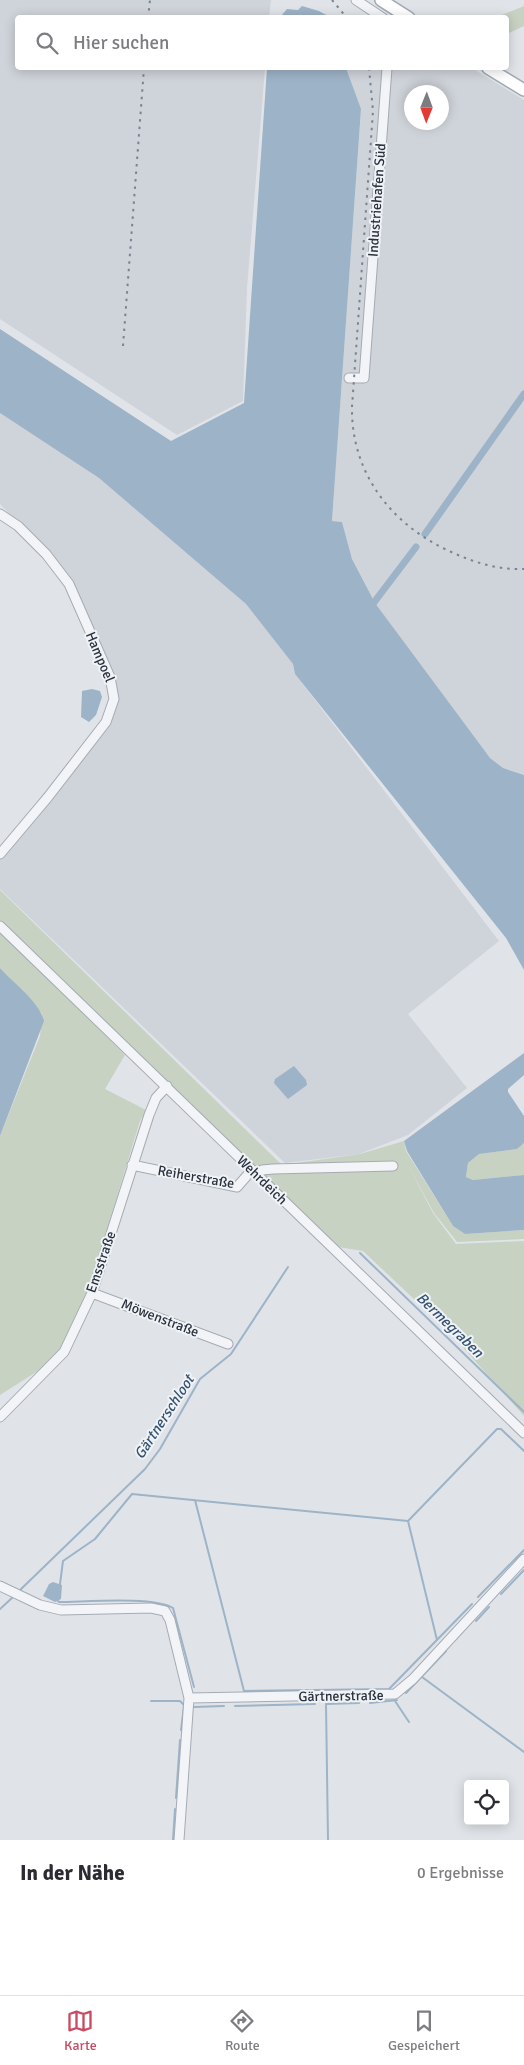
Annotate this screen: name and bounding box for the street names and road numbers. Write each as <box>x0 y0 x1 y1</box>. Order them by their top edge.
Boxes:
street label: Industriehafen Süd <box>365 143 389 257</box>
street label: Hampoel <box>82 629 118 685</box>
street label: Wehrdeich <box>233 1152 291 1208</box>
street label: Reiherstraße <box>156 1162 236 1192</box>
street label: Emsstraße <box>83 1229 119 1295</box>
street label: Möwenstraße <box>119 1295 201 1341</box>
street label: Gärtnerstraße <box>298 1687 384 1705</box>

